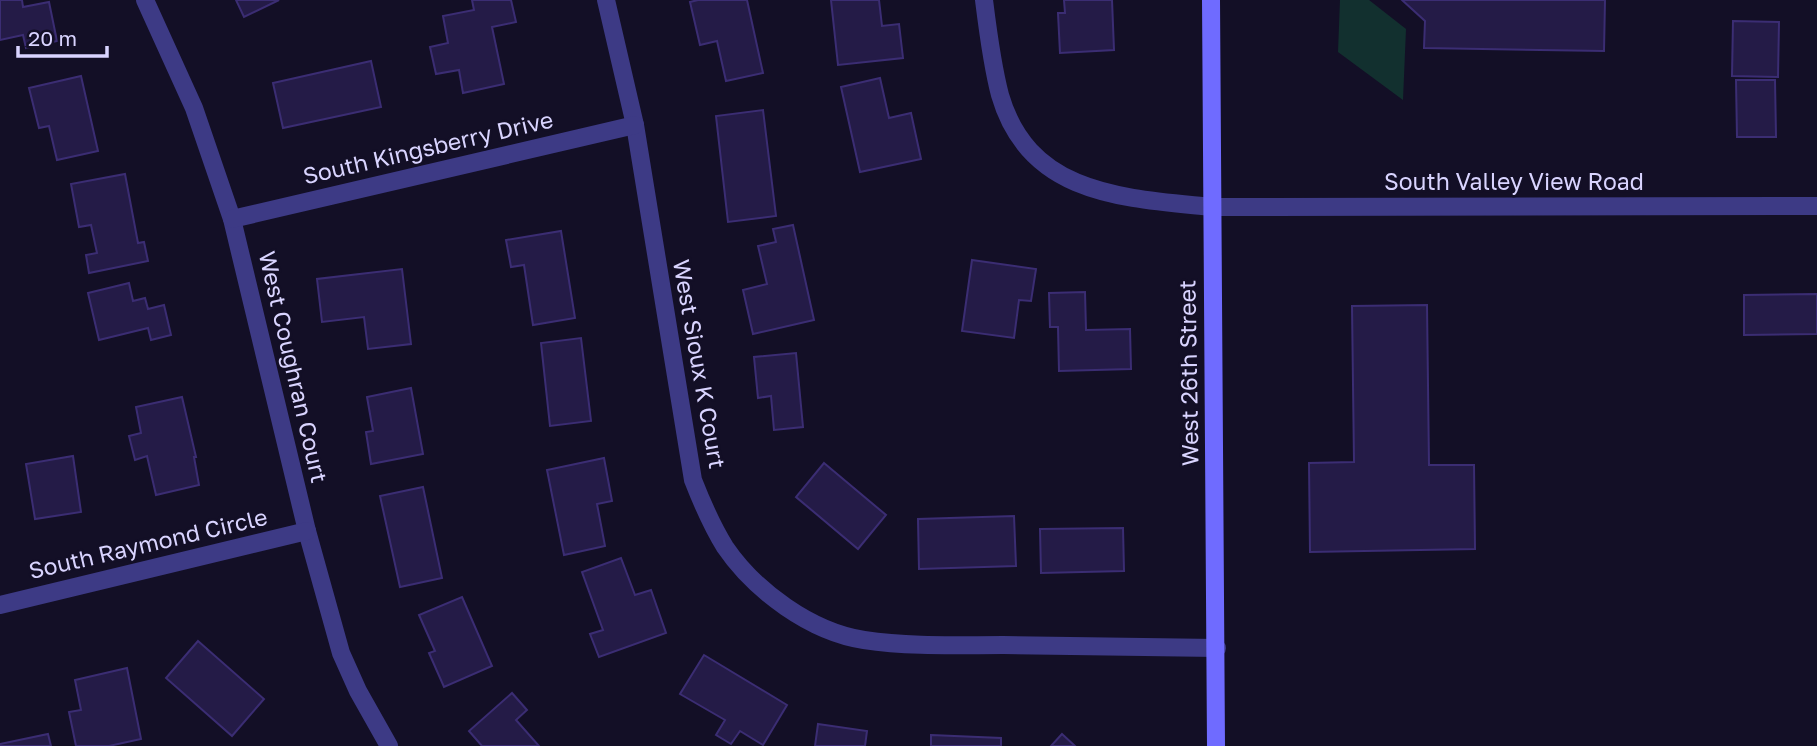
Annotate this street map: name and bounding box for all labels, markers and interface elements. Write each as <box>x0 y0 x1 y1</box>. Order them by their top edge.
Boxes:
scale bar <box>18 14 107 58</box>
text: 20 m <box>28 25 77 51</box>
street label: South Kingsberry Drive <box>300 105 556 189</box>
street label: South Valley View Road <box>1384 167 1644 195</box>
street label: West Coughran Court <box>254 248 334 485</box>
street label: West Sioux K Court <box>668 257 732 471</box>
street label: West 26th Street <box>1172 280 1204 466</box>
street label: South Raymond Circle <box>26 502 270 584</box>

